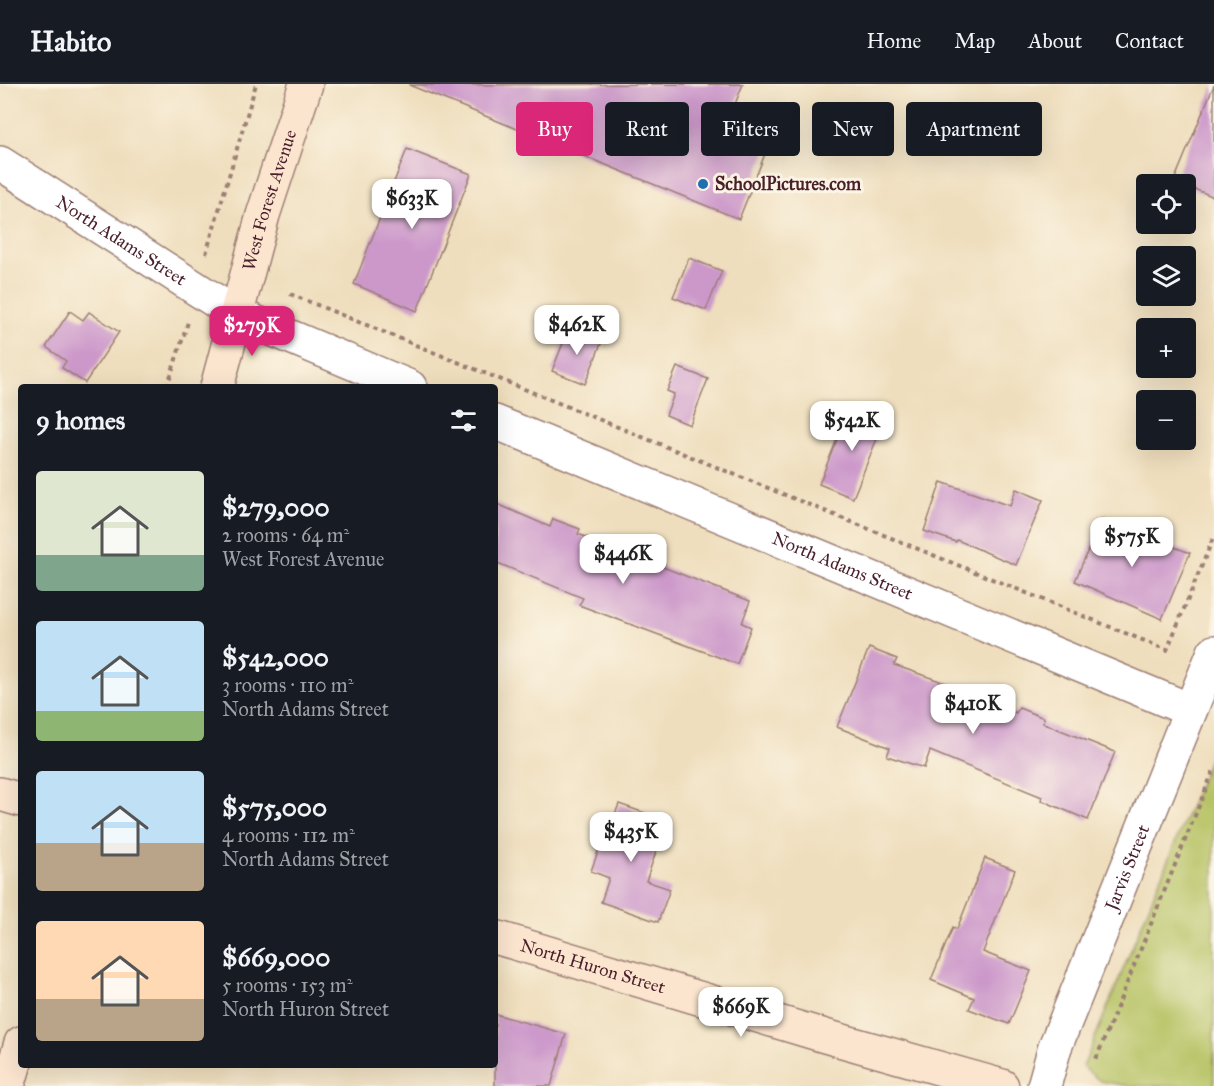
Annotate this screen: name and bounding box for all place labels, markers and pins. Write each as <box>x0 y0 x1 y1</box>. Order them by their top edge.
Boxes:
place label: SchoolPictures.com <box>715 173 862 195</box>
marker: SchoolPictures.com <box>696 177 710 191</box>
pin: $633K <box>370 179 454 230</box>
pin: $462K <box>535 305 619 356</box>
pin: $279K <box>210 306 294 357</box>
pin: $542K <box>810 401 894 452</box>
pin: $575K <box>1090 517 1174 568</box>
pin: $446K <box>581 534 665 585</box>
pin: $410K <box>931 684 1015 735</box>
pin: $435K <box>589 812 673 863</box>
pin: $669K <box>699 987 783 1038</box>

